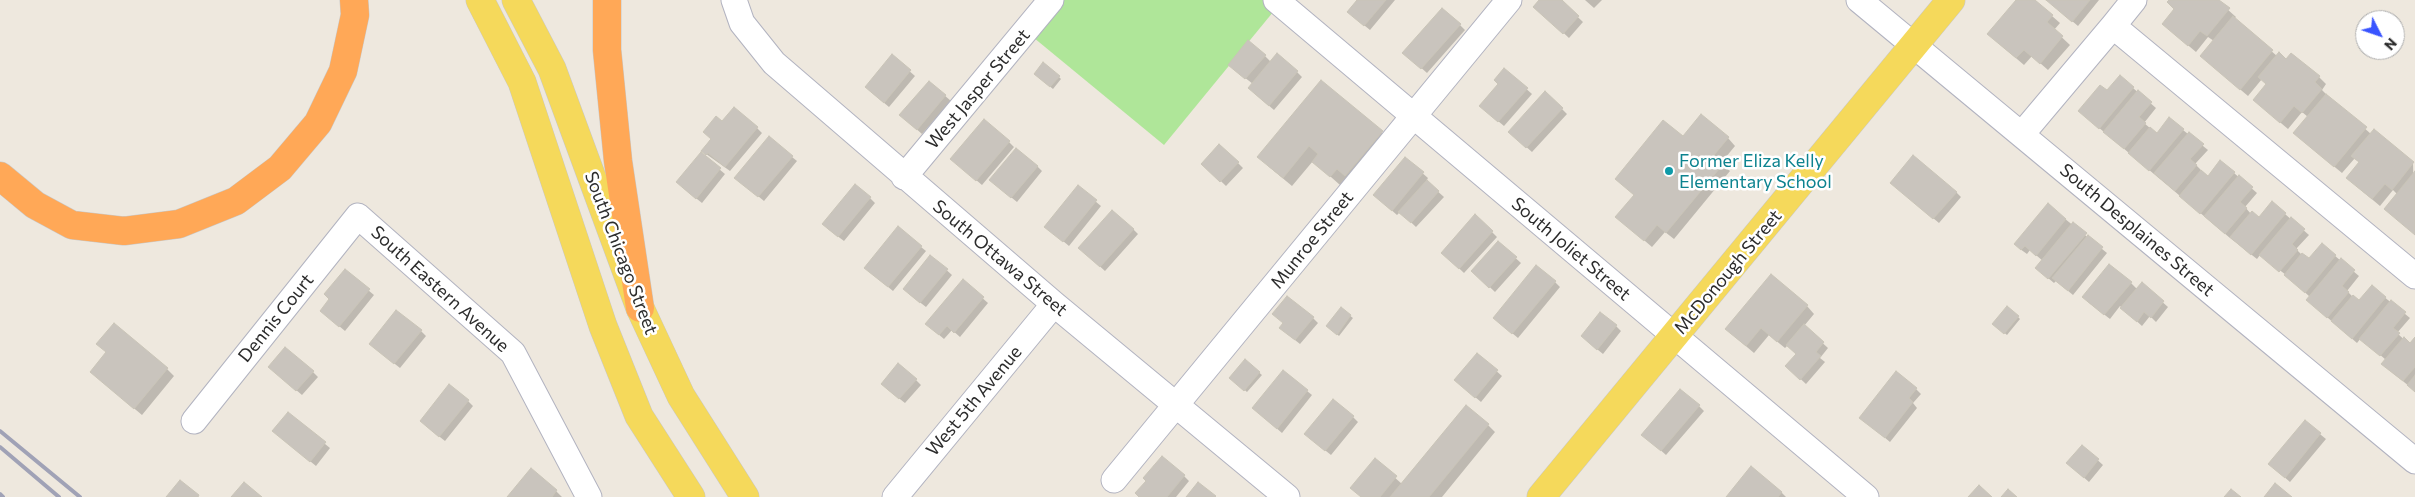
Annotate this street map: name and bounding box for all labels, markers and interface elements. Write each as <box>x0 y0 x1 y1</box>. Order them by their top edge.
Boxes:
north arrow <box>2355 10 2405 60</box>
street label: West Jasper Street <box>921 25 1035 153</box>
text: N <box>2381 35 2401 54</box>
place label: Former Eliza Kelly Elementary School <box>1679 150 1832 192</box>
street label: South Desplaines Street <box>2055 159 2219 301</box>
marker: Former Eliza Kelly Elementary School <box>1663 165 1675 177</box>
street label: South Chicago Street <box>580 168 662 338</box>
street label: Munroe Street <box>1266 187 1358 293</box>
street label: South Joliet Street <box>1507 193 1635 305</box>
street label: South Ottawa Street <box>928 195 1072 321</box>
street label: McDonough Street <box>1670 205 1786 339</box>
street label: South Eastern Avenue <box>366 221 514 357</box>
street label: Dennis Court <box>234 269 318 367</box>
street label: West 5th Avenue <box>922 342 1026 460</box>

